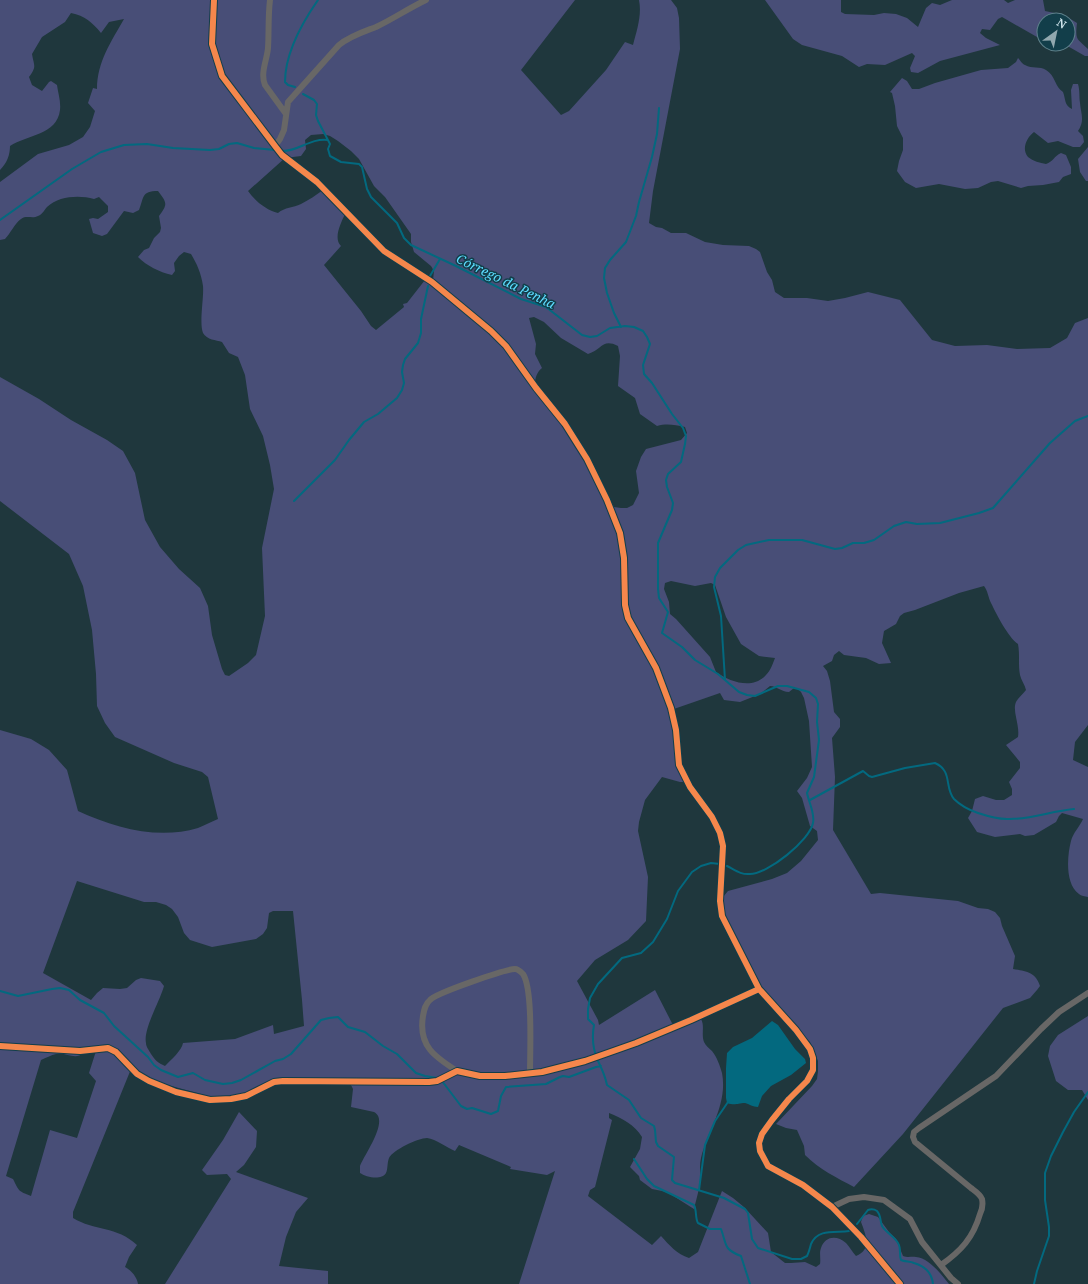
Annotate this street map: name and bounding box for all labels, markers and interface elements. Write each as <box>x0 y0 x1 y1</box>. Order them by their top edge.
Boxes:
north arrow <box>1036 12 1076 52</box>
text: N <box>1054 15 1070 32</box>
water label: Córrego da Penha <box>454 249 559 313</box>

